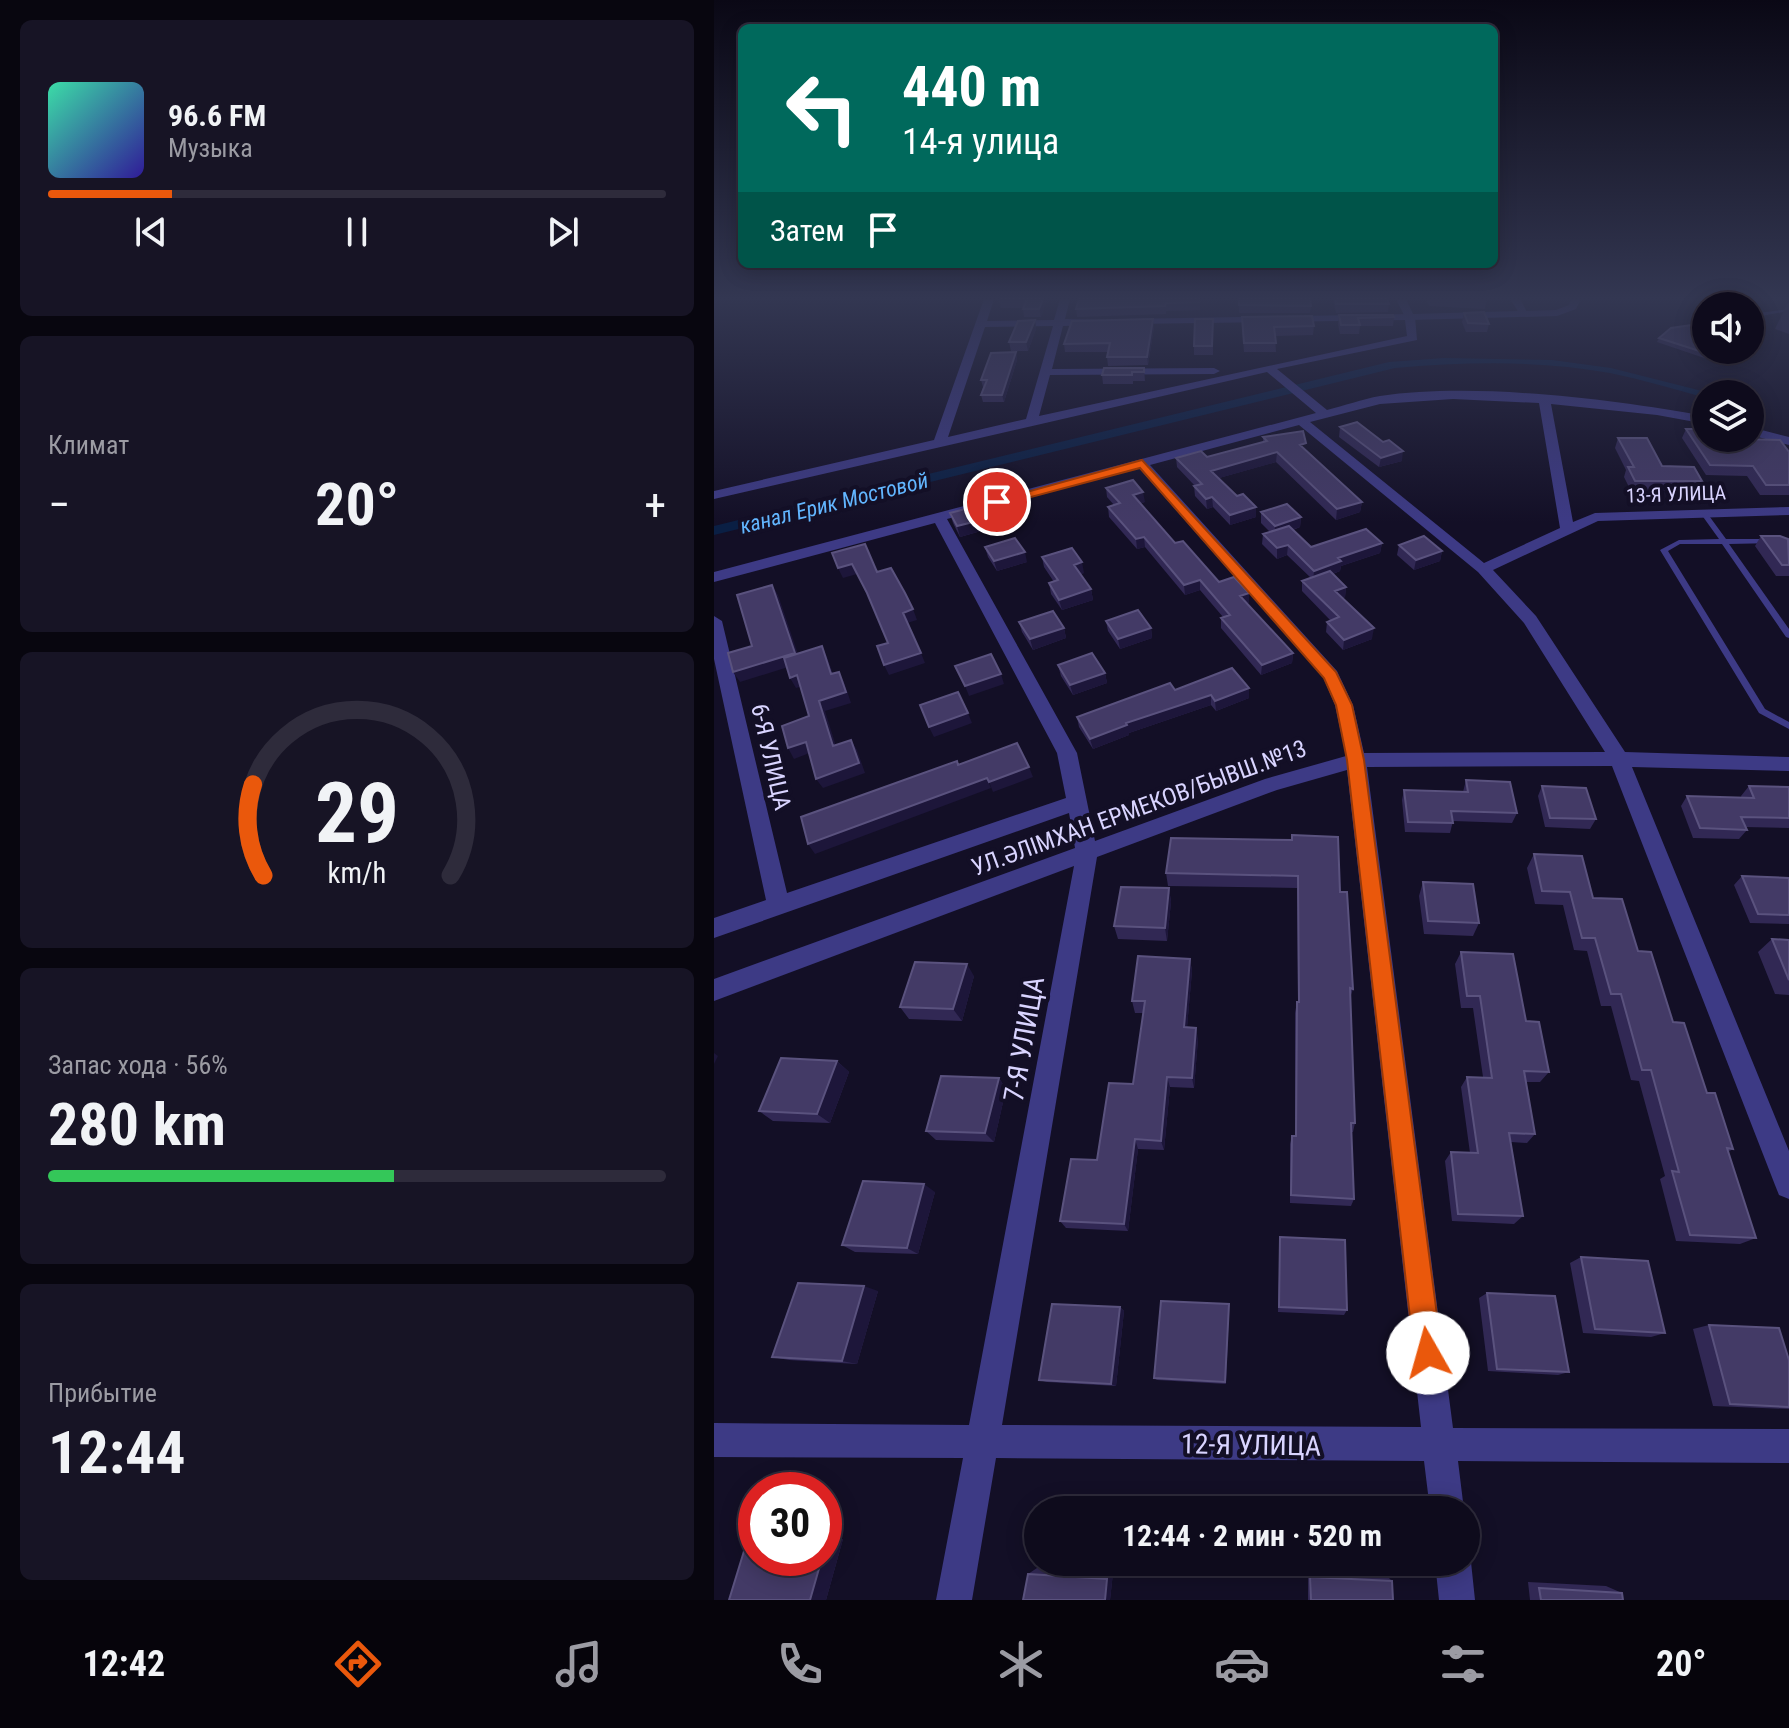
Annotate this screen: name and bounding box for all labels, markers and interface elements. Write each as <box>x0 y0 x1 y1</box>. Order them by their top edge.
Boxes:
text: 440 m <box>902 54 1041 120</box>
icon: left <box>770 56 874 160</box>
text: 96.6 FM <box>168 98 266 133</box>
text: 14-я улица <box>902 121 1059 163</box>
text: Музыка <box>168 133 253 163</box>
icon: arrive <box>861 208 905 252</box>
icon: previous <box>129 210 173 254</box>
icon: pause <box>335 210 379 254</box>
icon: next <box>541 210 585 254</box>
text: Затем <box>770 213 845 248</box>
map controls <box>1692 292 1764 452</box>
button: sound <box>1692 292 1764 364</box>
button: layers <box>1692 380 1764 452</box>
text: Климат <box>48 430 129 460</box>
water label: канал Ерик Мостовой <box>737 467 931 538</box>
pin <box>963 468 1031 536</box>
text: 20° <box>315 469 399 540</box>
text: − <box>48 479 70 531</box>
text: + <box>644 479 666 531</box>
icon: arrive <box>975 480 1019 524</box>
street label: 13-Я УЛИЦА <box>1626 480 1727 508</box>
street label: 6-Я УЛИЦА <box>745 701 797 813</box>
street label: УЛ.ӘЛІМХАН ЕРМЕКОВ/БЫВШ.№13 <box>968 734 1310 882</box>
text: 29 <box>315 765 399 862</box>
text: km/h <box>328 856 386 890</box>
street label: 7-Я УЛИЦА <box>997 974 1051 1104</box>
text: Запас хода · 56% <box>48 1050 228 1080</box>
text: 280 km <box>48 1089 226 1160</box>
position arrow <box>1386 1311 1470 1395</box>
text: Прибытие <box>48 1378 157 1408</box>
text: 12:44 <box>48 1417 186 1488</box>
street label: 12-Я УЛИЦА <box>1181 1427 1321 1463</box>
speed limit sign: 30 <box>738 1472 842 1576</box>
text: 12:44 · 2 мин · 520 m <box>1122 1518 1382 1553</box>
icon: directions <box>330 1636 386 1692</box>
icon: music <box>551 1636 607 1692</box>
icon: phone <box>772 1636 828 1692</box>
icon: climate <box>993 1636 1049 1692</box>
icon: car <box>1214 1636 1270 1692</box>
icon: filters <box>1435 1636 1491 1692</box>
text: 12:42 <box>82 1643 165 1685</box>
text: 20° <box>1656 1643 1706 1685</box>

